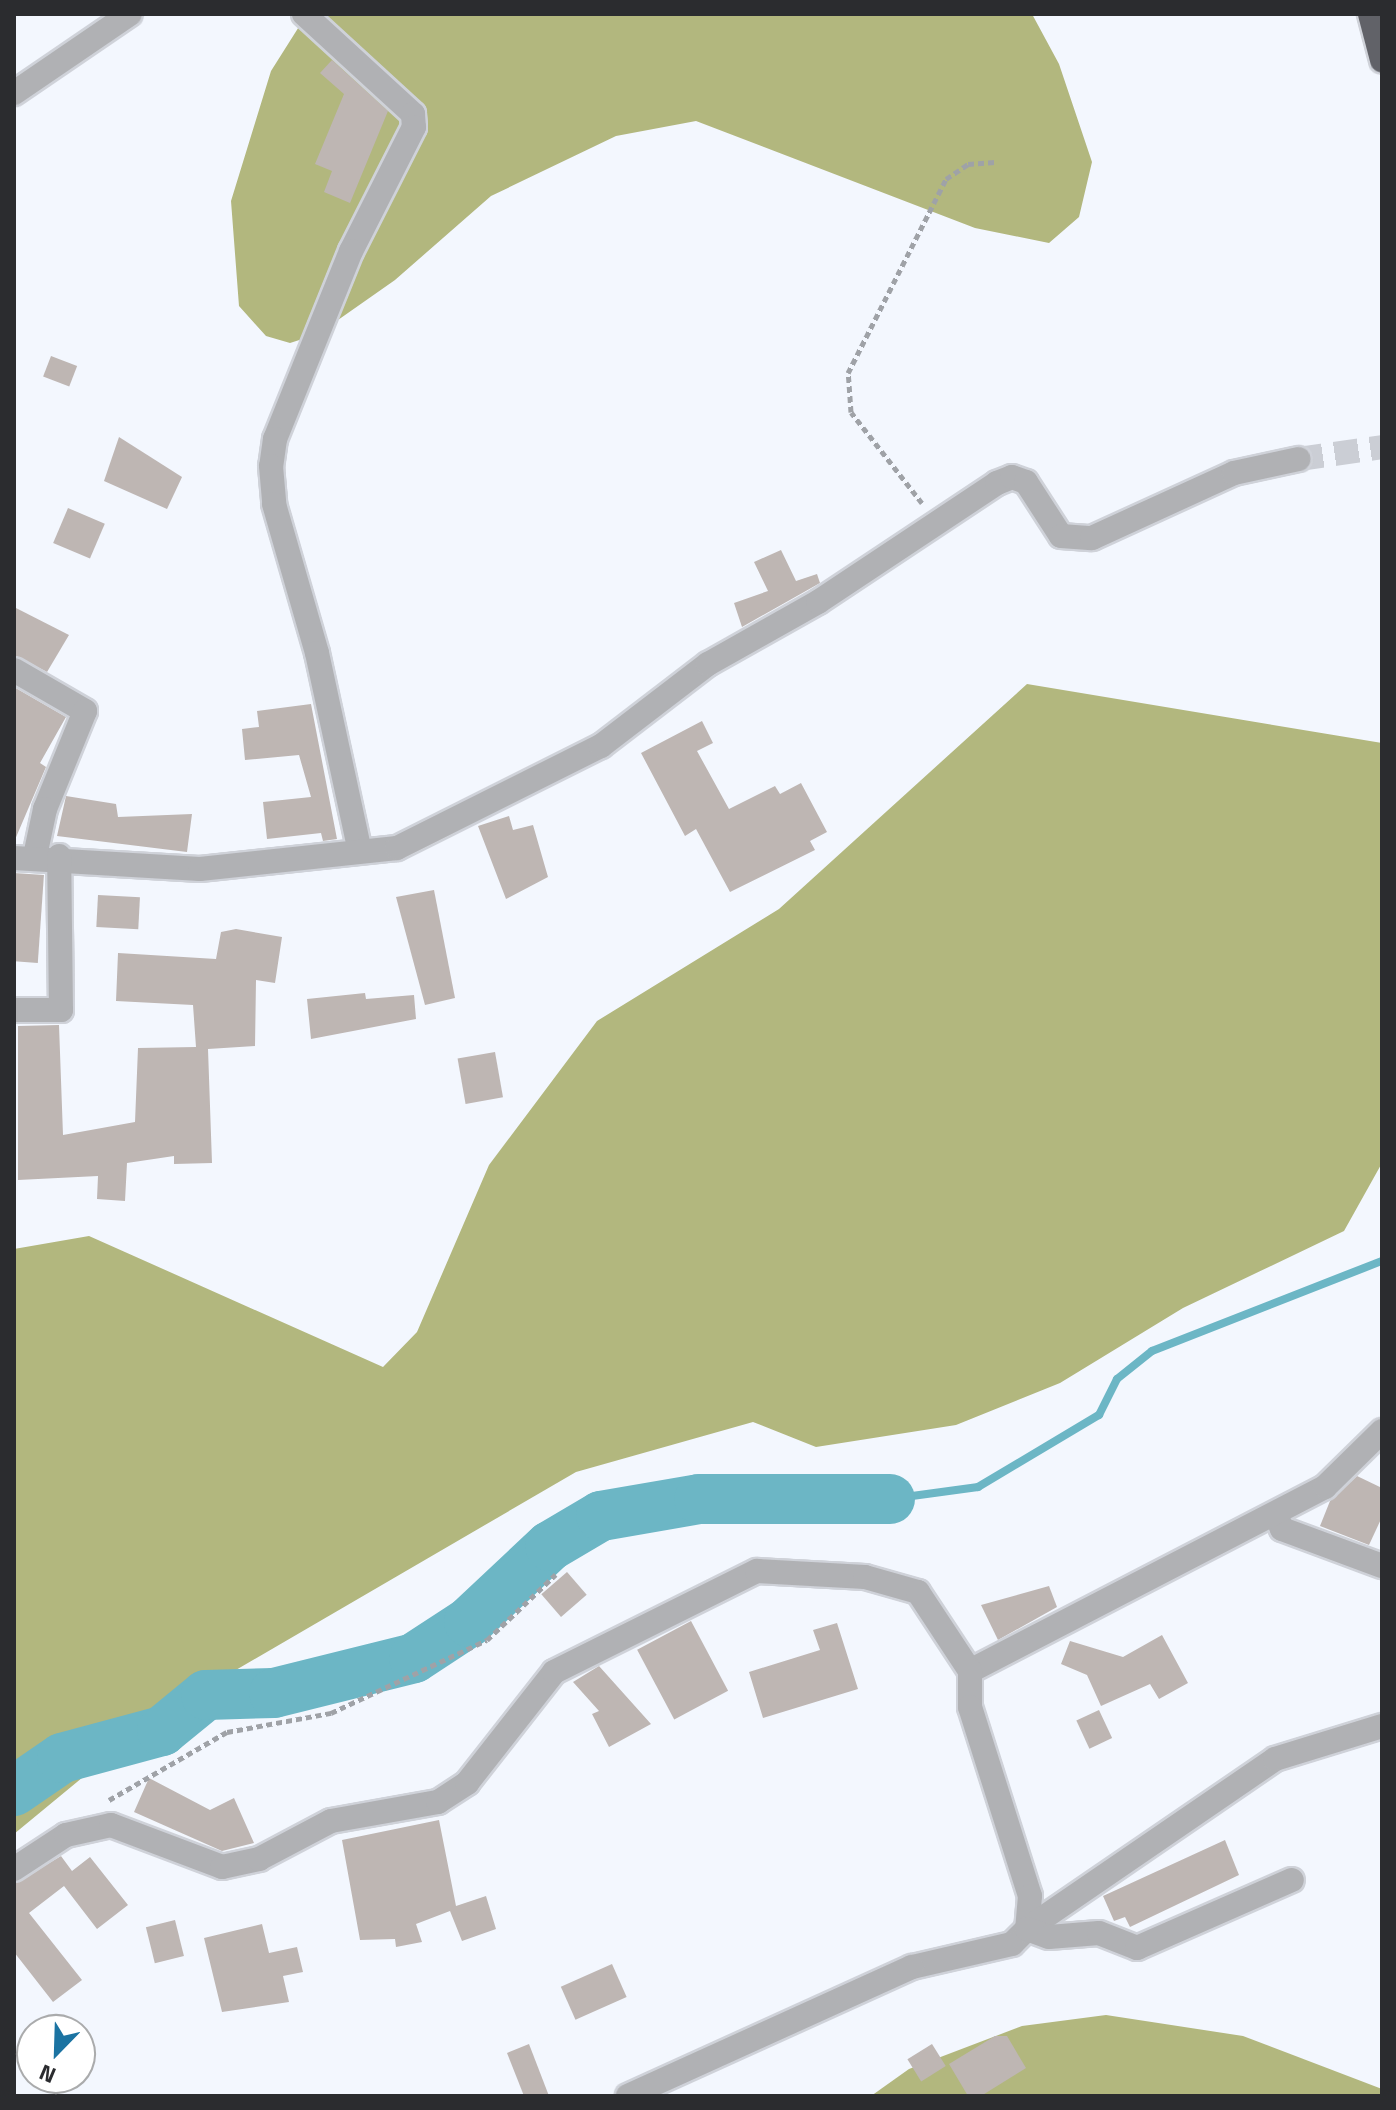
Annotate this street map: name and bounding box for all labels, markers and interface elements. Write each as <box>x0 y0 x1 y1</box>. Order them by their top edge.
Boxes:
north arrow <box>16 2014 96 2094</box>
text: N <box>34 2056 61 2093</box>

